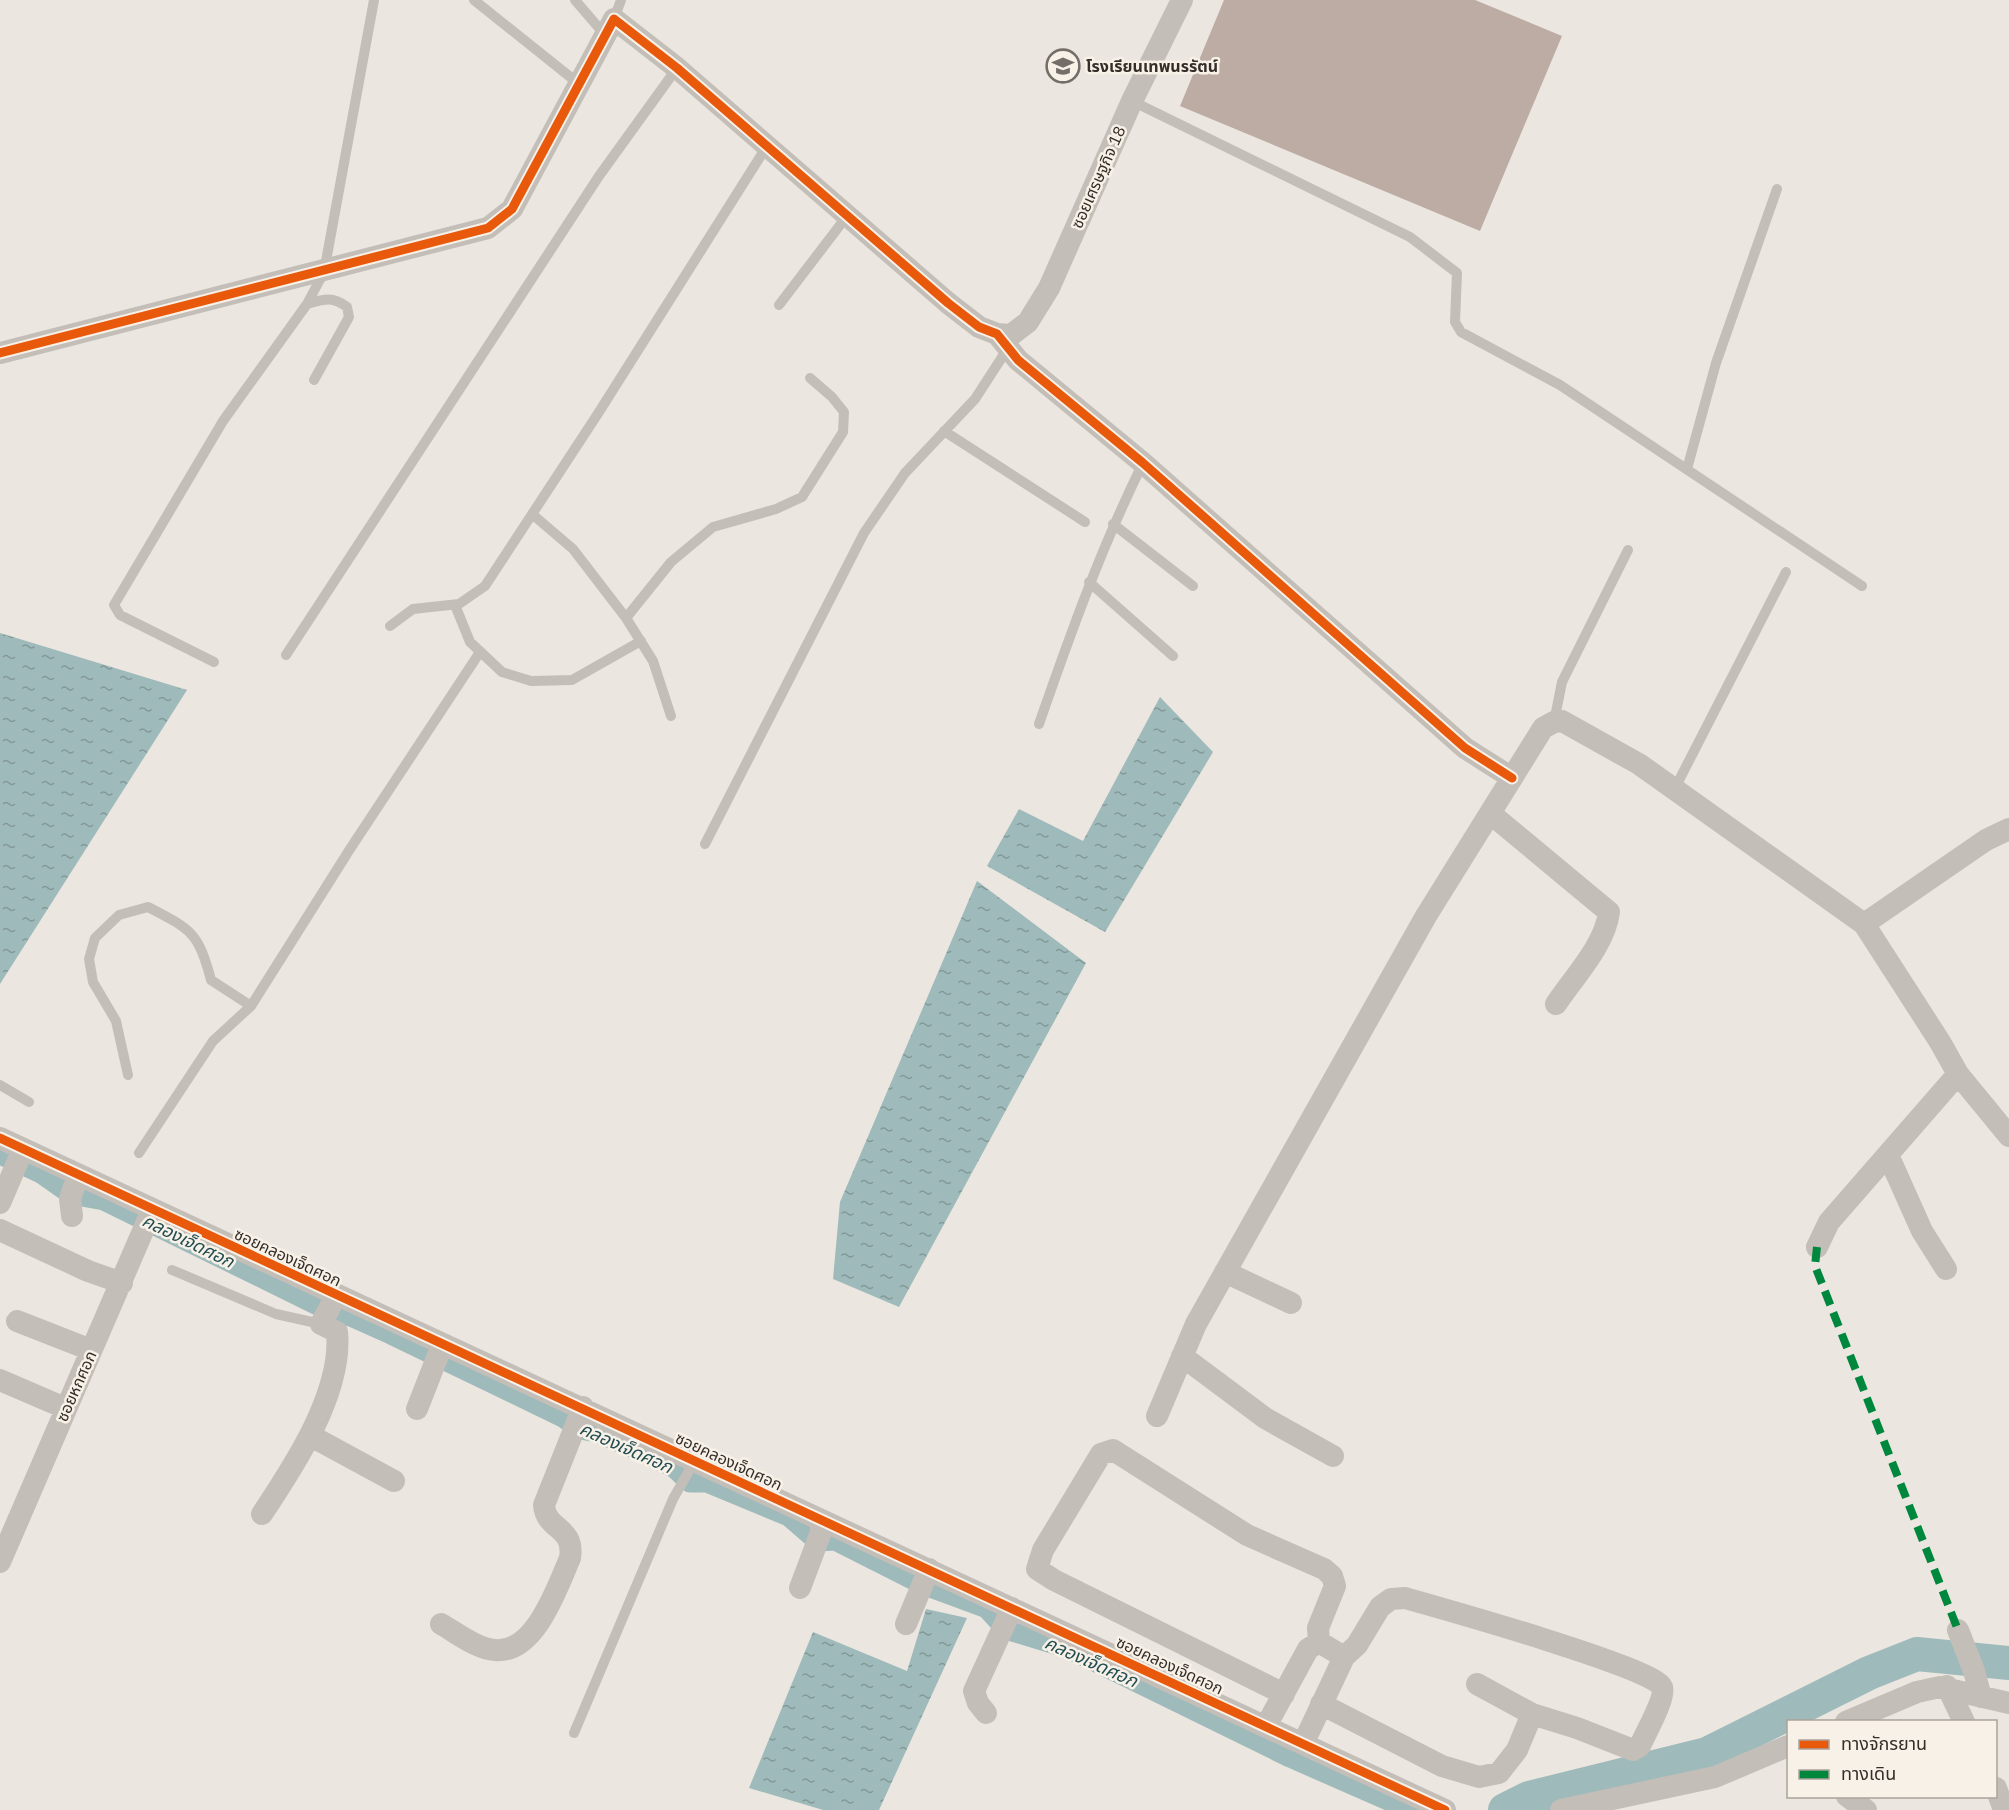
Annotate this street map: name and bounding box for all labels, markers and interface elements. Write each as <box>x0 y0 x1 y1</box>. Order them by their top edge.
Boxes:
school or university icon: โรงเรียนเทพนรรัตน์ <box>1045 48 1081 84</box>
place label: โรงเรียนเทพนรรัตน์ <box>1086 56 1218 76</box>
street label: ซอยเศรษฐกิจ 18 <box>1066 123 1130 231</box>
water label: คลองเจ็ดศอก <box>139 1208 239 1273</box>
street label: ซอยคลองเจ็ดศอก <box>231 1223 345 1291</box>
street label: ซอยหกศอก <box>52 1347 100 1425</box>
water label: คลองเจ็ดศอก <box>576 1417 677 1479</box>
street label: ซอยคลองเจ็ดศอก <box>672 1427 786 1495</box>
water label: คลองเจ็ดศอก <box>1041 1631 1142 1693</box>
street label: ซอยคลองเจ็ดศอก <box>1113 1631 1227 1699</box>
legend <box>1787 1720 1997 1798</box>
text: ทางจักรยาน <box>1841 1732 1927 1755</box>
text: ทางเดิน <box>1841 1762 1896 1785</box>

